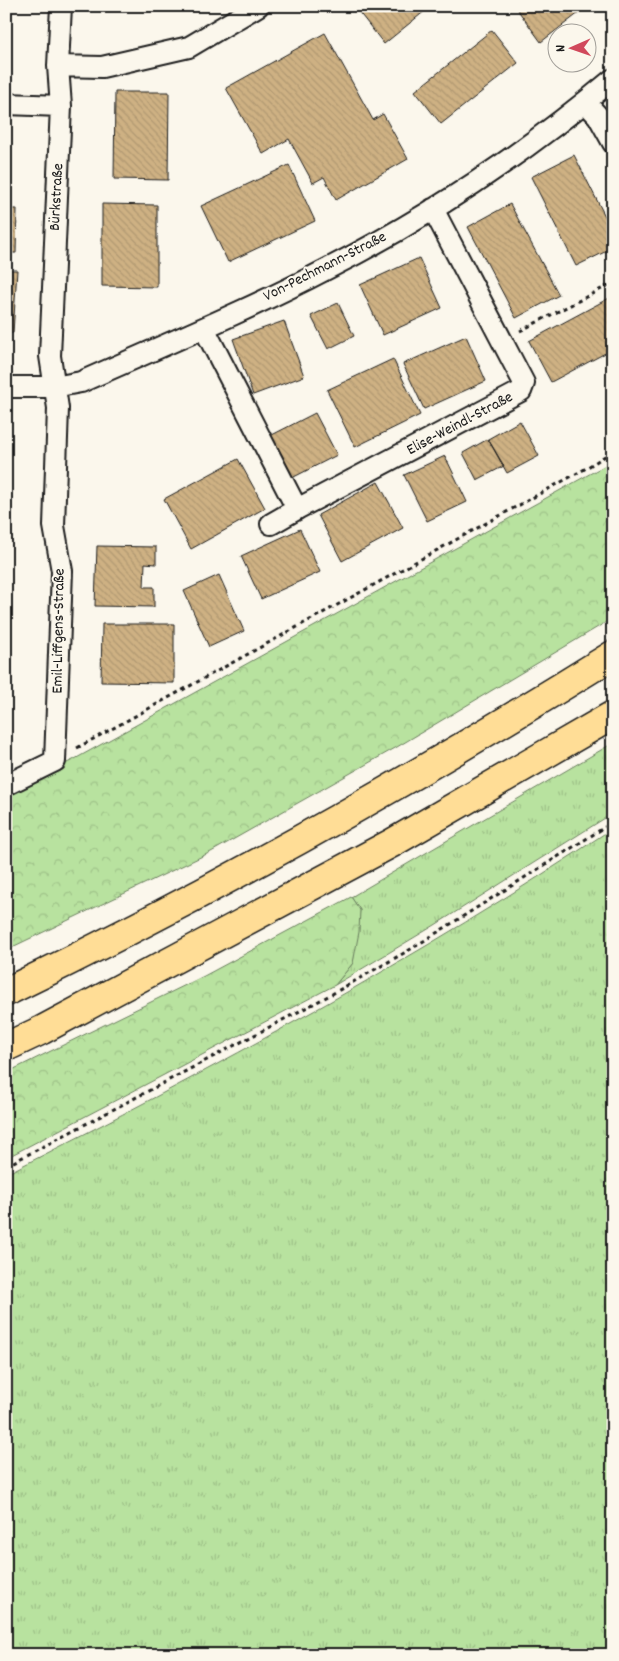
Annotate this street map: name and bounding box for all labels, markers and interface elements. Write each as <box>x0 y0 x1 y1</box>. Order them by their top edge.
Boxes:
north arrow <box>546 22 596 72</box>
text: N <box>551 44 571 52</box>
street label: Bürkstraße <box>44 163 70 231</box>
street label: Von-Pechmann-Straße <box>259 226 391 308</box>
street label: Elise-Weindl-Straße <box>403 386 517 462</box>
street label: Emil-Liffgens-Straße <box>46 568 72 694</box>

